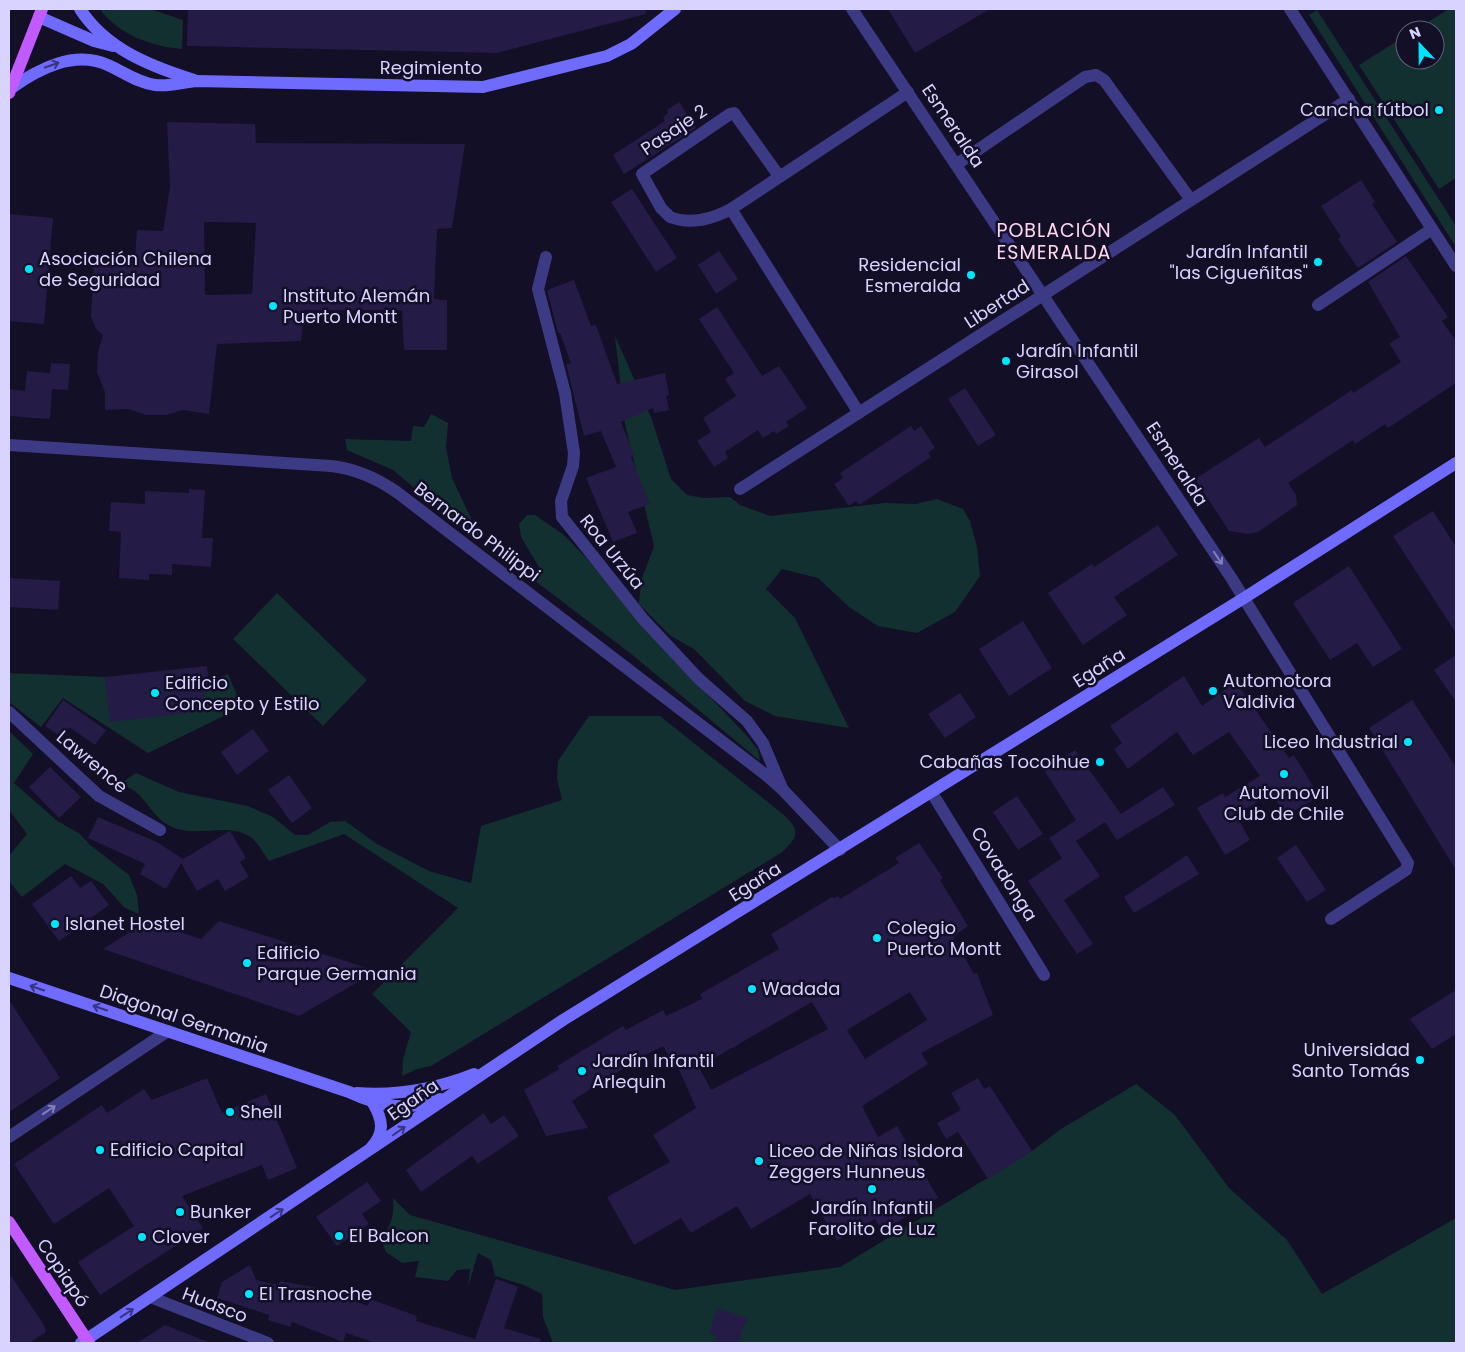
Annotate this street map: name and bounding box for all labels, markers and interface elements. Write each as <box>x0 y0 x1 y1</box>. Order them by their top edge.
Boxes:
north arrow <box>1395 20 1445 70</box>
text: N <box>1407 22 1424 44</box>
street label: Regimiento <box>380 55 482 80</box>
one-way arrow <box>44 60 60 69</box>
street label: Esmeralda <box>916 79 991 172</box>
place label: Cancha fútbol <box>1300 97 1429 122</box>
street label: Pasaje 2 <box>636 98 712 161</box>
marker: Cancha fútbol <box>1433 104 1445 116</box>
district label: POBLACIÓN ESMERALDA <box>996 217 1112 266</box>
place label: Jardín Infantil "las Cigueñitas" <box>1169 239 1308 285</box>
place label: Asociación Chilena de Seguridad <box>39 246 212 292</box>
place label: Residencial Esmeralda <box>858 252 961 298</box>
marker: Jardín Infantil "las Cigueñitas" <box>1312 256 1324 268</box>
marker: Asociación Chilena de Seguridad <box>23 263 35 275</box>
marker: Residencial Esmeralda <box>965 269 977 281</box>
street label: Libertad <box>959 273 1034 334</box>
place label: Instituto Alemán Puerto Montt <box>283 283 430 329</box>
marker: Instituto Alemán Puerto Montt <box>267 300 279 312</box>
place label: Jardín Infantil Girasol <box>1016 338 1138 384</box>
marker: Jardín Infantil Girasol <box>1000 355 1012 367</box>
street label: Esmeralda <box>1141 417 1214 511</box>
street label: Bernardo Philippi <box>409 476 545 587</box>
street label: Roa Urzúa <box>574 509 650 595</box>
one-way arrow <box>1214 551 1224 565</box>
street label: Egaña <box>1068 642 1130 693</box>
place label: Automotora Valdivia <box>1223 668 1332 714</box>
place label: Edificio Concepto y Estilo <box>165 670 320 716</box>
marker: Automotora Valdivia <box>1207 685 1219 697</box>
marker: Edificio Concepto y Estilo <box>149 687 161 699</box>
street label: Lawrence <box>51 724 133 799</box>
place label: Liceo Industrial <box>1264 729 1398 754</box>
marker: Liceo Industrial <box>1402 736 1414 748</box>
place label: Cabañas Tocoihue <box>919 749 1090 774</box>
marker: Cabañas Tocoihue <box>1094 756 1106 768</box>
marker: Automovil Club de Chile <box>1278 768 1290 780</box>
place label: Automovil Club de Chile <box>1224 780 1344 826</box>
street label: Covadonga <box>965 822 1043 926</box>
street label: Egaña <box>724 856 786 907</box>
place label: Islanet Hostel <box>65 911 185 936</box>
place label: Colegio Puerto Montt <box>887 915 1001 961</box>
marker: Islanet Hostel <box>49 918 61 930</box>
marker: Colegio Puerto Montt <box>871 932 883 944</box>
place label: Edificio Parque Germania <box>257 940 417 986</box>
marker: Edificio Parque Germania <box>241 957 253 969</box>
place label: Wadada <box>762 976 840 1001</box>
street label: Diagonal Germania <box>97 978 272 1059</box>
one-way arrow <box>30 982 46 992</box>
marker: Wadada <box>746 983 758 995</box>
one-way arrow <box>92 1003 108 1013</box>
place label: Universidad Santo Tomás <box>1292 1037 1410 1083</box>
place label: Jardín Infantil Arlequin <box>592 1048 714 1094</box>
marker: Universidad Santo Tomás <box>1414 1054 1426 1066</box>
marker: Jardín Infantil Arlequin <box>576 1065 588 1077</box>
street label: Egaña <box>382 1073 443 1126</box>
place label: Shell <box>240 1099 282 1124</box>
one-way arrow <box>42 1105 56 1115</box>
marker: Shell <box>224 1106 236 1118</box>
one-way arrow <box>392 1126 406 1136</box>
place label: Edificio Capital <box>110 1137 244 1162</box>
place label: Liceo de Niñas Isidora Zeggers Hunneus <box>769 1138 964 1184</box>
marker: Edificio Capital <box>94 1144 106 1156</box>
marker: Liceo de Niñas Isidora Zeggers Hunneus <box>753 1155 765 1167</box>
marker: Jardín Infantil Farolito de Luz <box>866 1183 878 1195</box>
place label: Jardín Infantil Farolito de Luz <box>809 1195 935 1241</box>
place label: Bunker <box>190 1199 252 1224</box>
marker: Bunker <box>174 1206 186 1218</box>
one-way arrow <box>270 1208 284 1218</box>
place label: El Balcon <box>349 1223 429 1248</box>
place label: Clover <box>152 1224 210 1249</box>
marker: El Balcon <box>333 1230 345 1242</box>
marker: Clover <box>136 1231 148 1243</box>
street label: Copiapó <box>31 1233 96 1312</box>
street label: Huasco <box>179 1281 251 1328</box>
place label: El Trasnoche <box>259 1281 372 1306</box>
marker: El Trasnoche <box>243 1288 255 1300</box>
one-way arrow <box>120 1307 134 1318</box>

